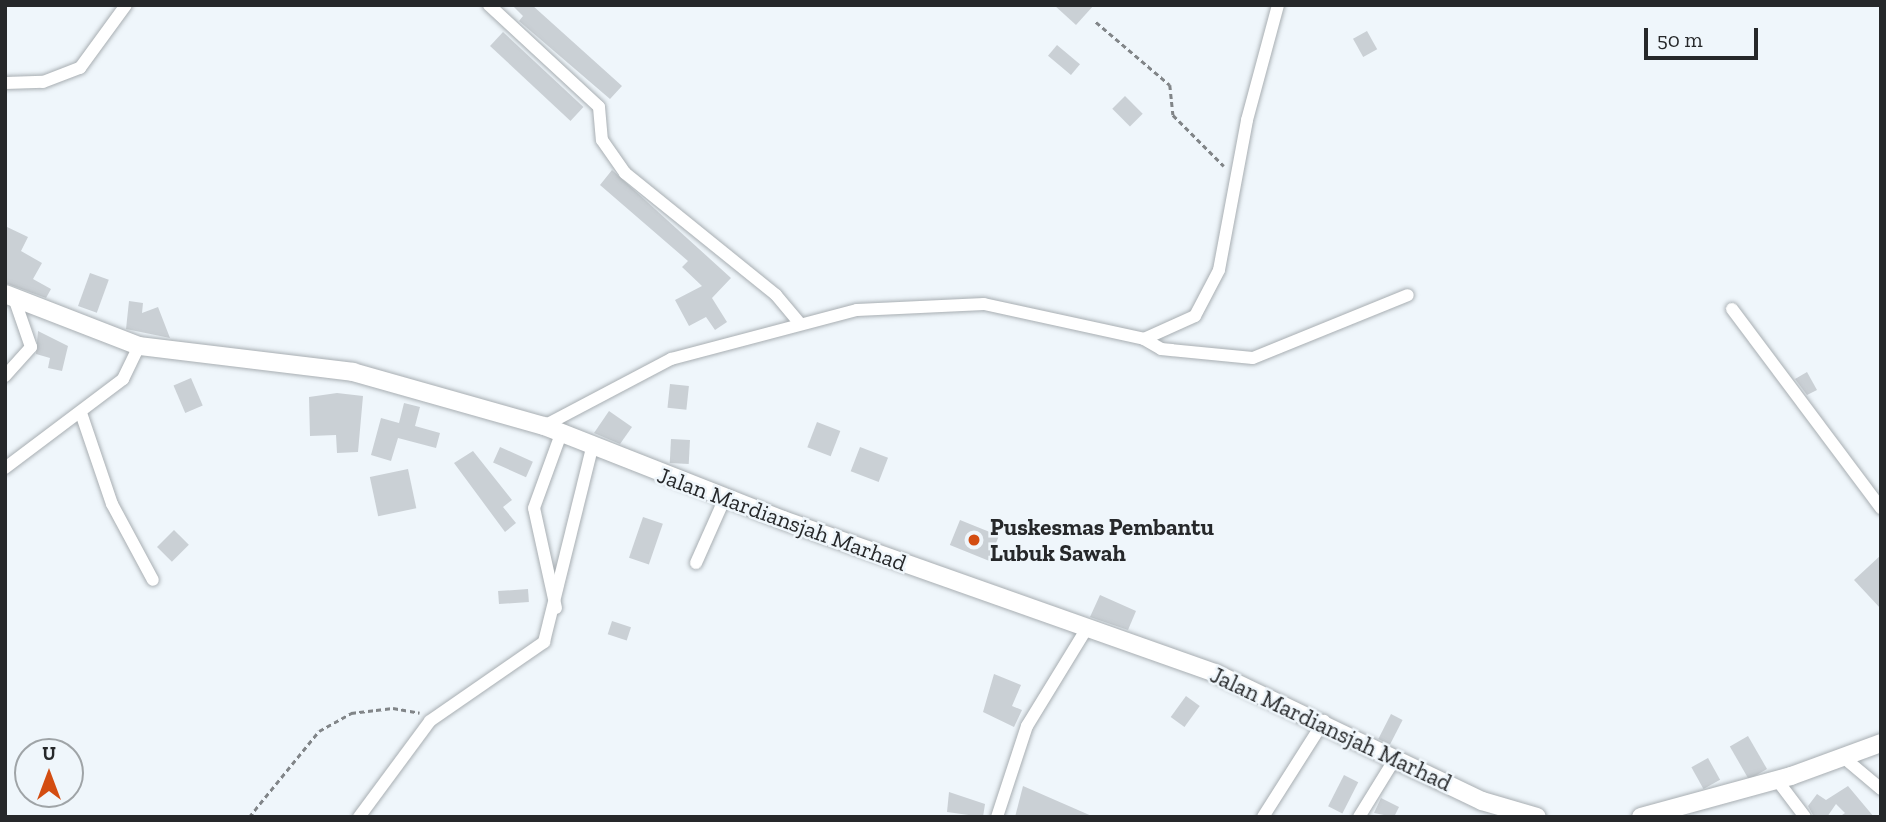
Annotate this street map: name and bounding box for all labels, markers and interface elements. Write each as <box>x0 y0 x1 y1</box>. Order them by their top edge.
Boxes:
scale bar <box>1648 14 1762 58</box>
text: 50 m <box>1657 27 1703 52</box>
street label: Jalan Mardiansjah Marhad <box>654 461 910 577</box>
place label: Puskesmas Pembantu Lubuk Sawah <box>990 513 1214 567</box>
marker: Puskesmas Pembantu Lubuk Sawah <box>964 530 984 550</box>
street label: Jalan Mardiansjah Marhad <box>1206 661 1456 797</box>
north arrow <box>14 738 84 808</box>
text: U <box>42 742 56 765</box>

